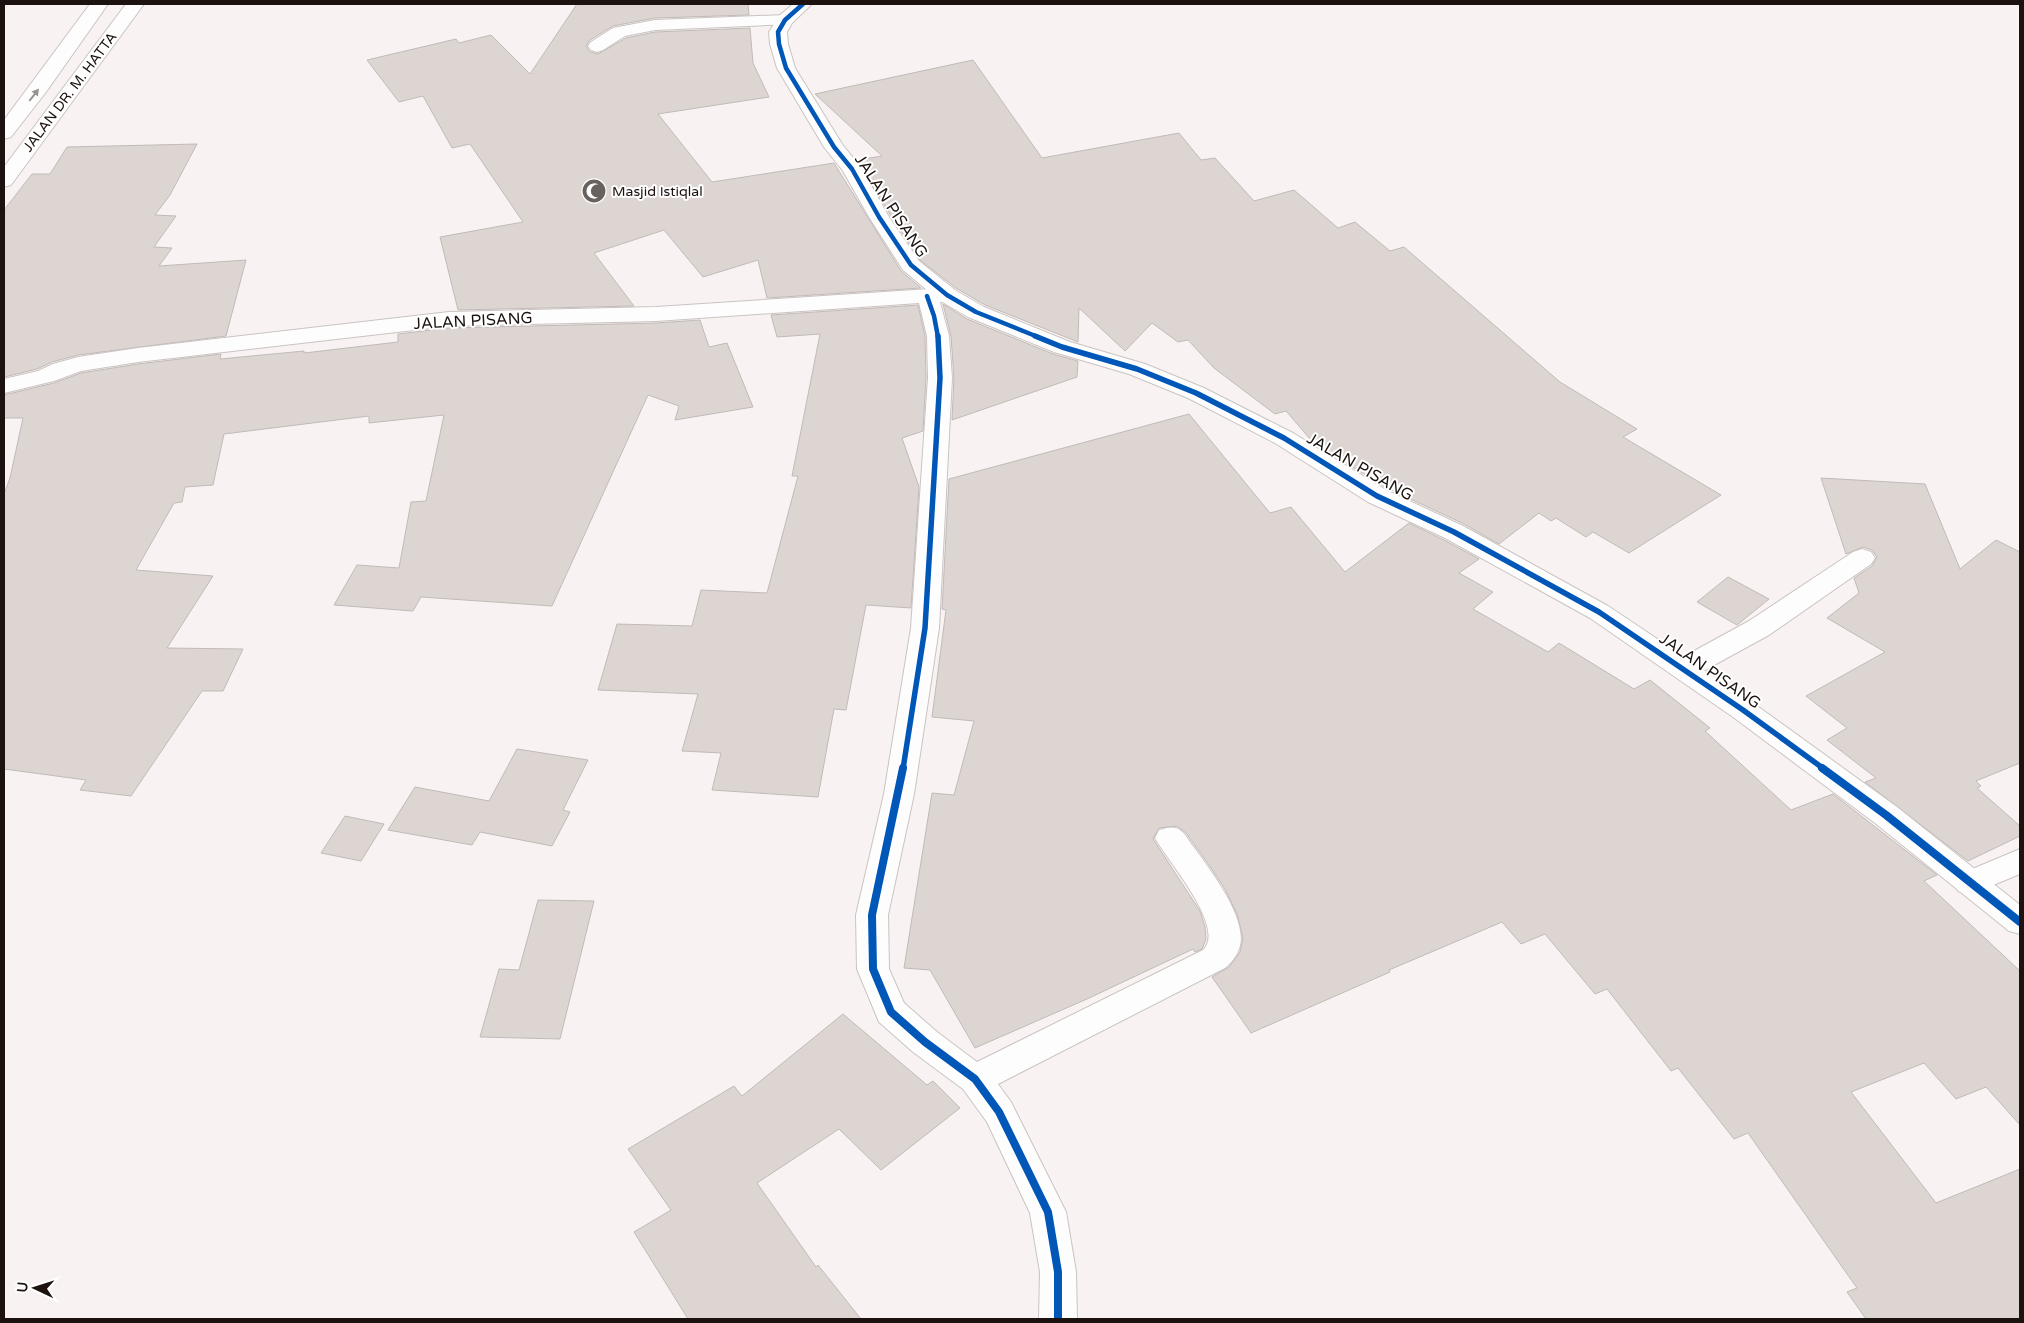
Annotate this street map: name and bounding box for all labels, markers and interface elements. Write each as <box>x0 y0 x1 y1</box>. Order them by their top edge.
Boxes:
street label: JALAN DR. M. HATTA <box>19 29 121 155</box>
one-way arrow <box>29 88 39 102</box>
street label: JALAN PISANG <box>850 151 932 261</box>
mosque icon: Masjid Istiqlal <box>581 178 607 204</box>
place label: Masjid Istiqlal <box>612 183 703 200</box>
street label: JALAN PISANG <box>413 308 533 334</box>
street label: JALAN PISANG <box>1303 429 1417 505</box>
street label: JALAN PISANG <box>1655 629 1765 713</box>
north arrow <box>10 1263 60 1313</box>
text: U <box>14 1281 31 1293</box>

